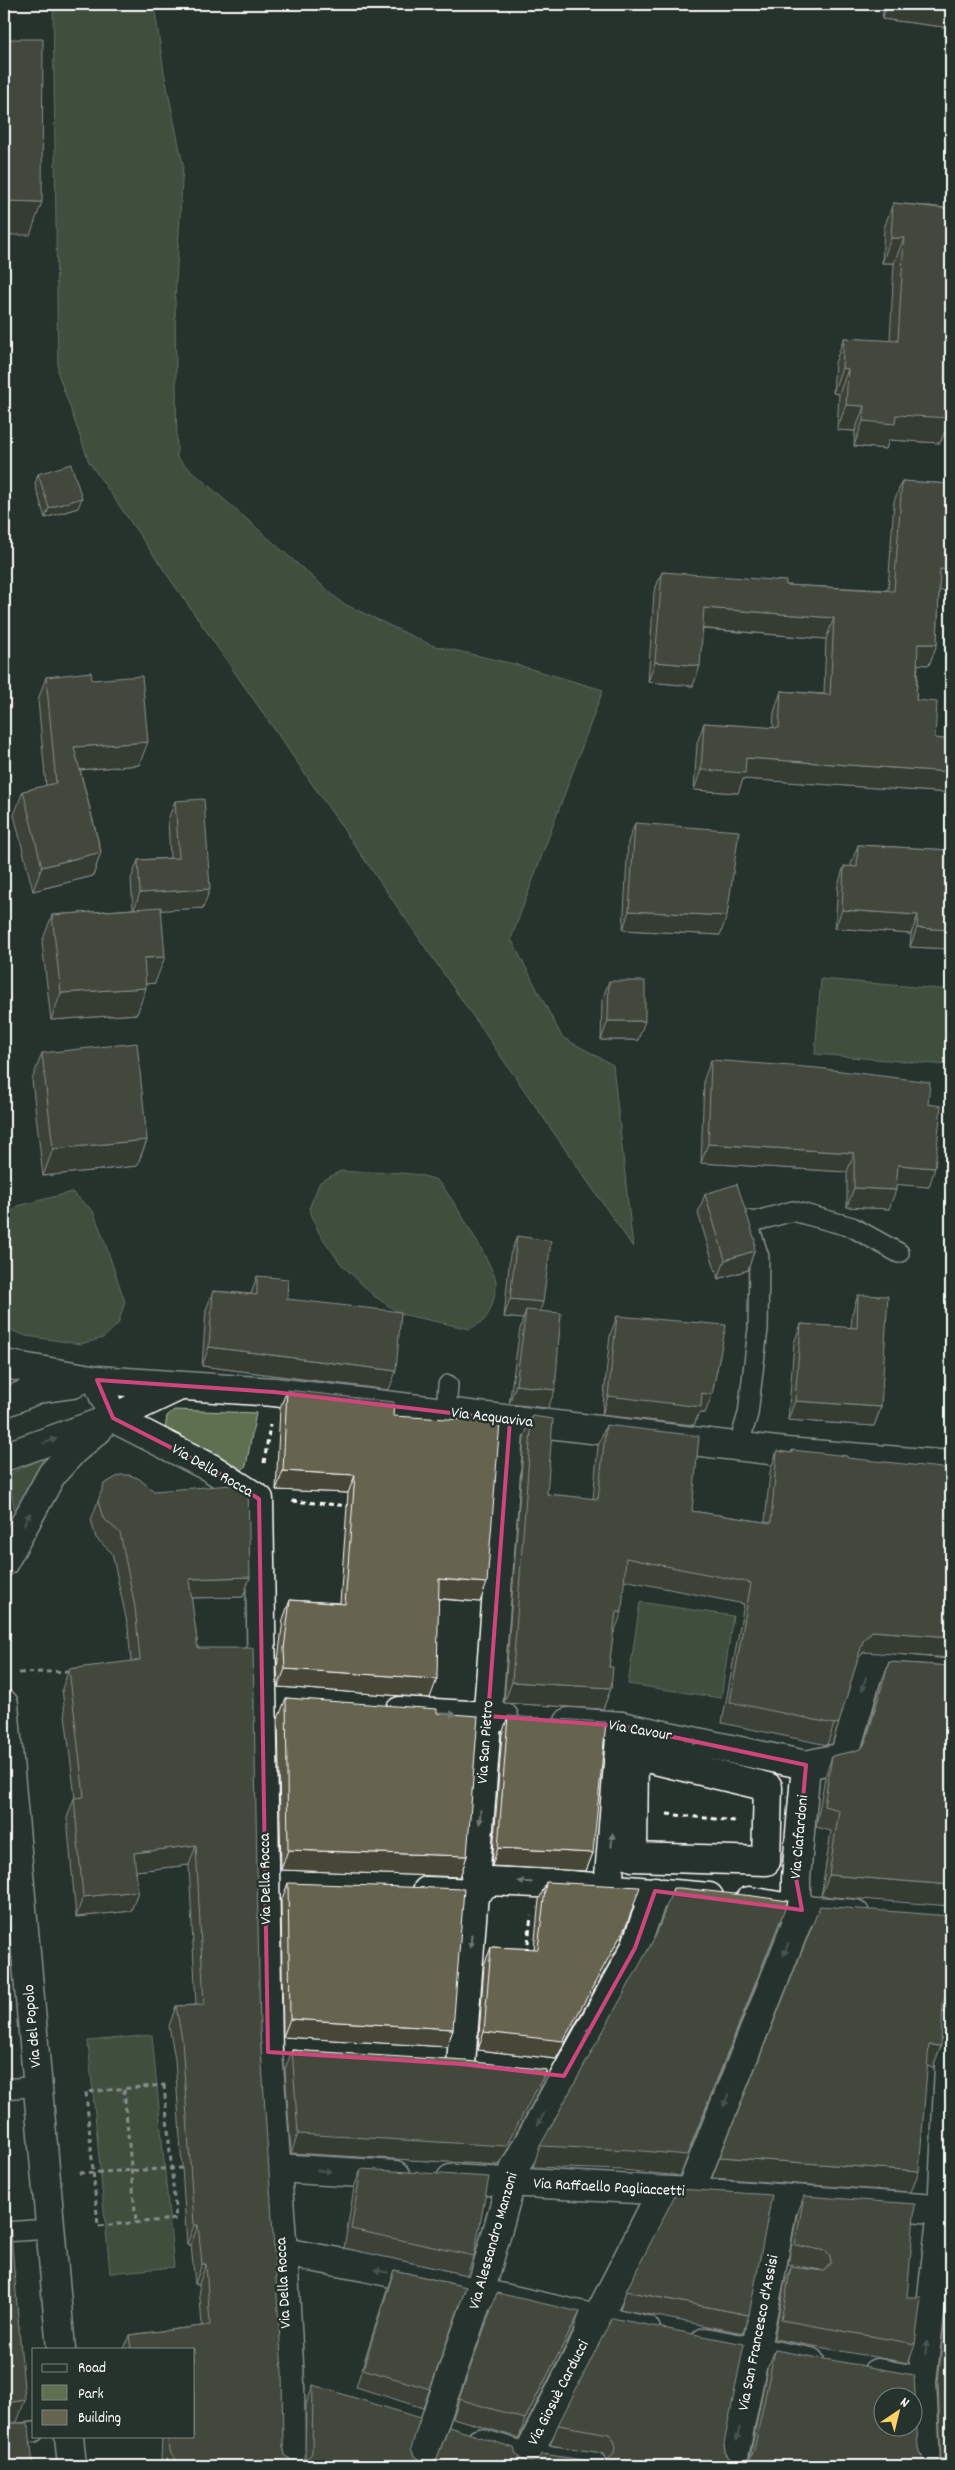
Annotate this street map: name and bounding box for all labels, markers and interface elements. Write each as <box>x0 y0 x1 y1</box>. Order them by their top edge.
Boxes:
street label: Via Acquaviva <box>450 1402 535 1434</box>
one-way arrow <box>42 1436 57 1444</box>
street label: Via Della Rocca <box>167 1438 258 1504</box>
one-way arrow <box>23 1512 31 1527</box>
one-way arrow <box>860 1677 868 1692</box>
street label: Via San Pietro <box>472 1699 500 1785</box>
one-way arrow <box>442 1710 458 1718</box>
street label: Via Cavour <box>607 1714 673 1748</box>
one-way arrow <box>685 1737 700 1745</box>
street label: Via Ciafardoni <box>785 1794 815 1880</box>
one-way arrow <box>476 1810 484 1826</box>
one-way arrow <box>608 1832 616 1848</box>
street label: Via Della Rocca <box>254 1833 278 1925</box>
one-way arrow <box>517 1878 533 1886</box>
one-way arrow <box>467 1934 475 1950</box>
one-way arrow <box>782 1942 790 1957</box>
street label: Via del Popolo <box>18 1983 48 2069</box>
one-way arrow <box>583 2027 592 2040</box>
one-way arrow <box>722 2093 730 2108</box>
one-way arrow <box>537 2112 545 2126</box>
one-way arrow <box>317 2167 333 2175</box>
street label: Via Alessandro Manzoni <box>463 2170 525 2312</box>
street label: Via Raffaello Pagliaccetti <box>533 2173 685 2203</box>
street label: Via Della Rocca <box>270 2236 298 2329</box>
street label: Via San Francesco d'Assisi <box>733 2253 785 2413</box>
one-way arrow <box>374 2267 389 2275</box>
street label: Via Giosuè Carducci <box>523 2336 596 2450</box>
one-way arrow <box>922 2339 930 2355</box>
legend <box>32 2348 195 2438</box>
text: Road <box>78 2358 106 2380</box>
text: Park <box>78 2384 104 2406</box>
north arrow <box>872 2388 922 2438</box>
text: N <box>896 2393 913 2413</box>
text: Building <box>78 2408 121 2430</box>
one-way arrow <box>734 2426 742 2442</box>

